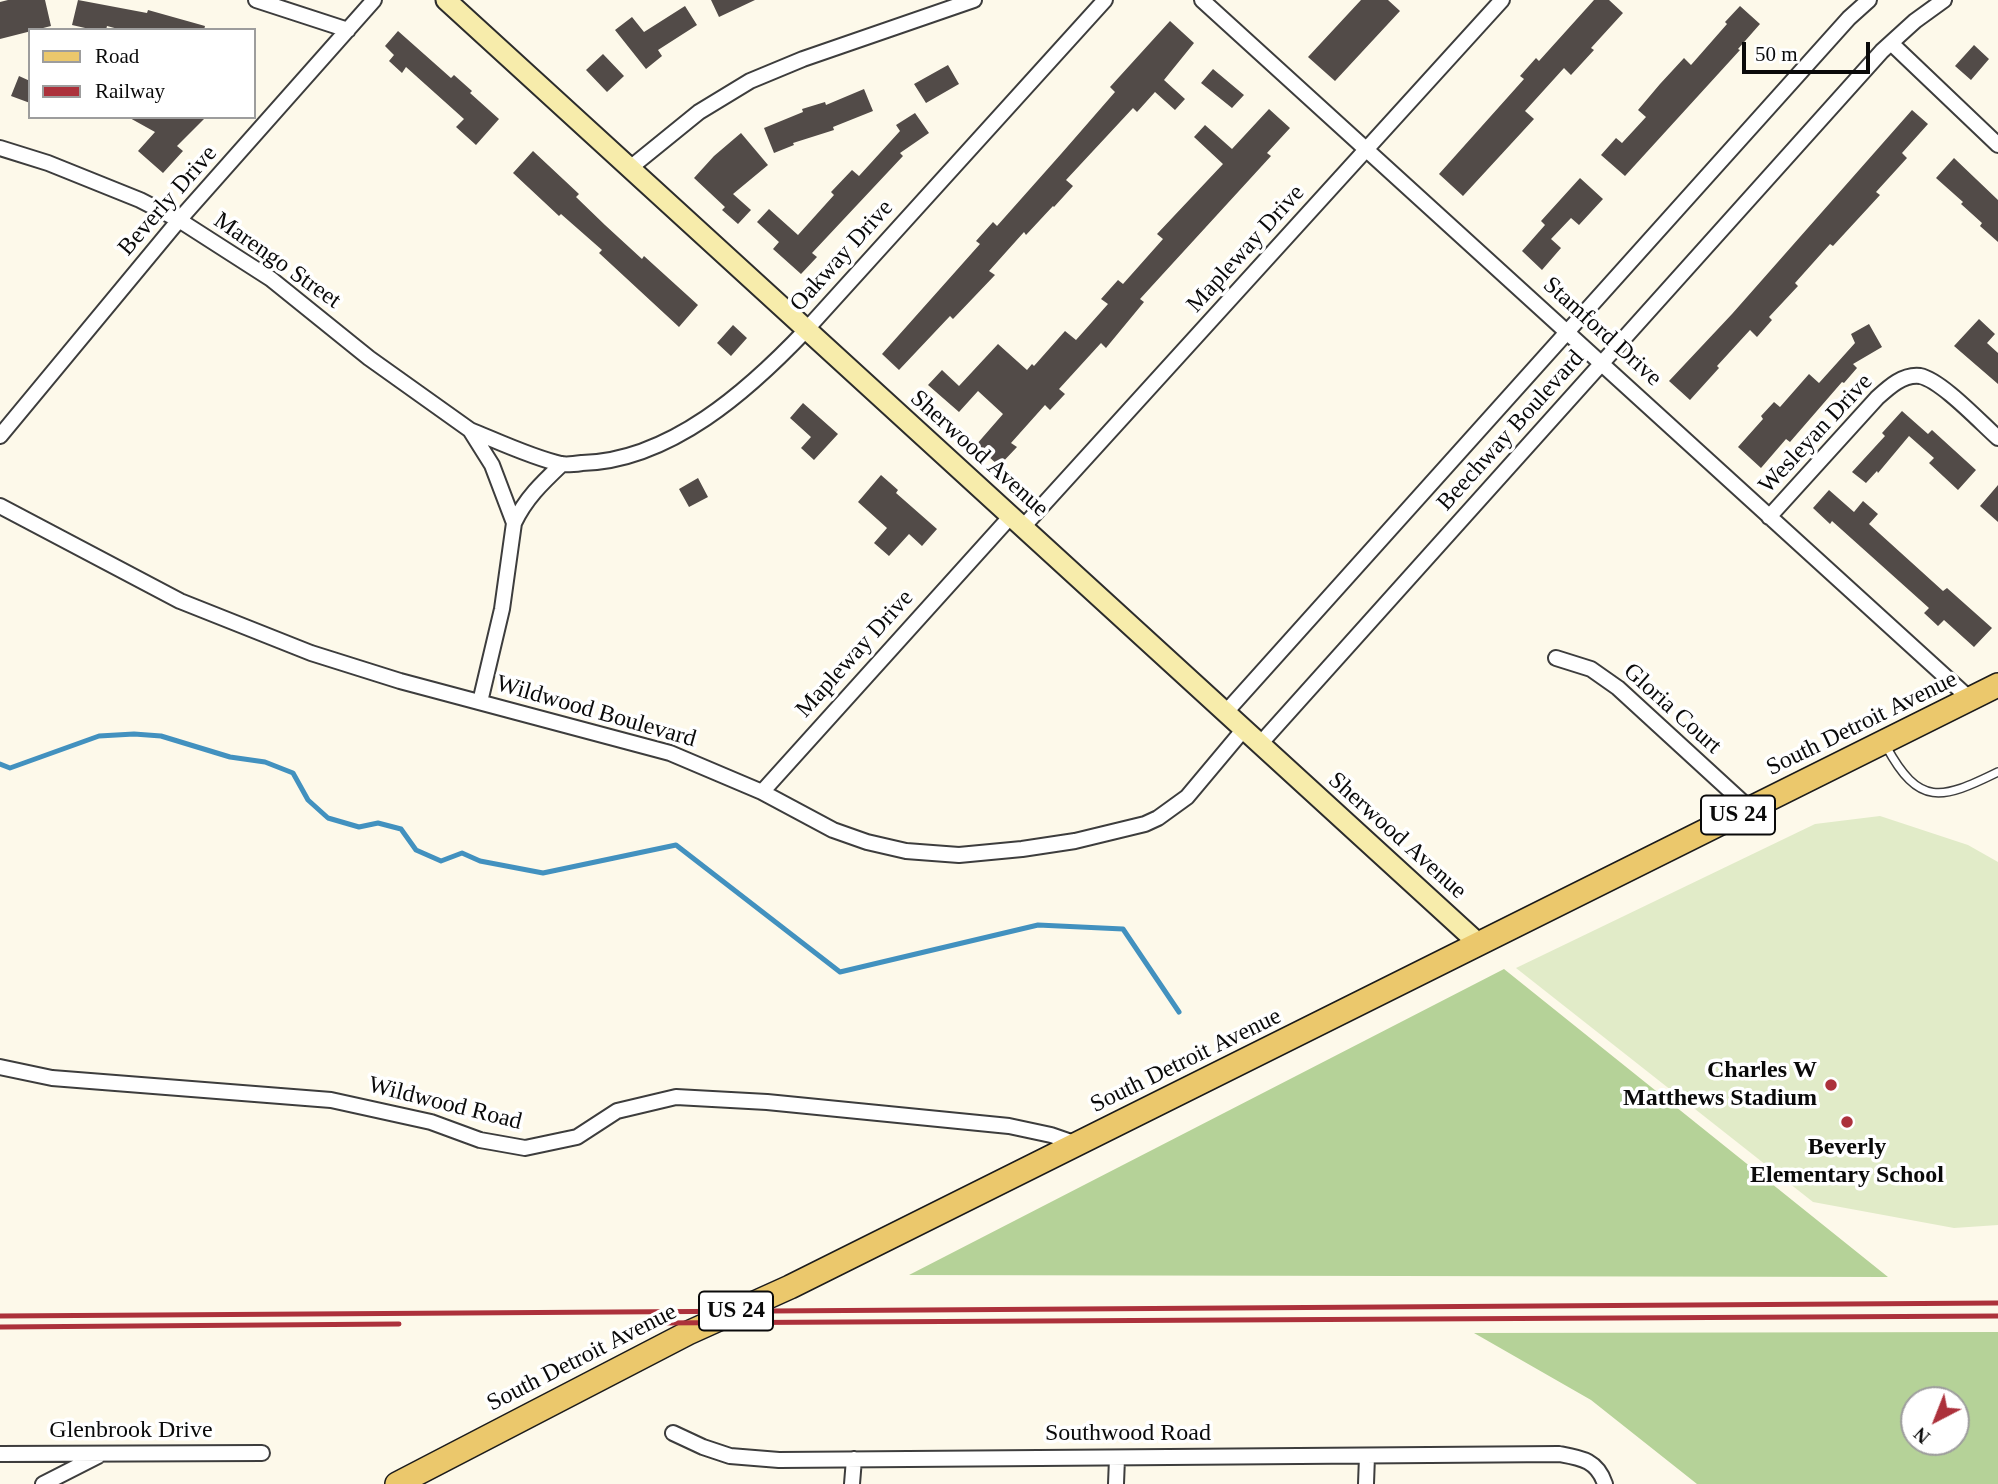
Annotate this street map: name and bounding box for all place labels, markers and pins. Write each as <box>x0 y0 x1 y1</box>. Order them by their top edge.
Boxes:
place label: Charles W Matthews Stadium <box>1623 1057 1817 1113</box>
marker: Charles W Matthews Stadium <box>1823 1077 1839 1093</box>
marker: Beverly Elementary School <box>1839 1114 1855 1130</box>
place label: Beverly Elementary School <box>1750 1134 1944 1190</box>

